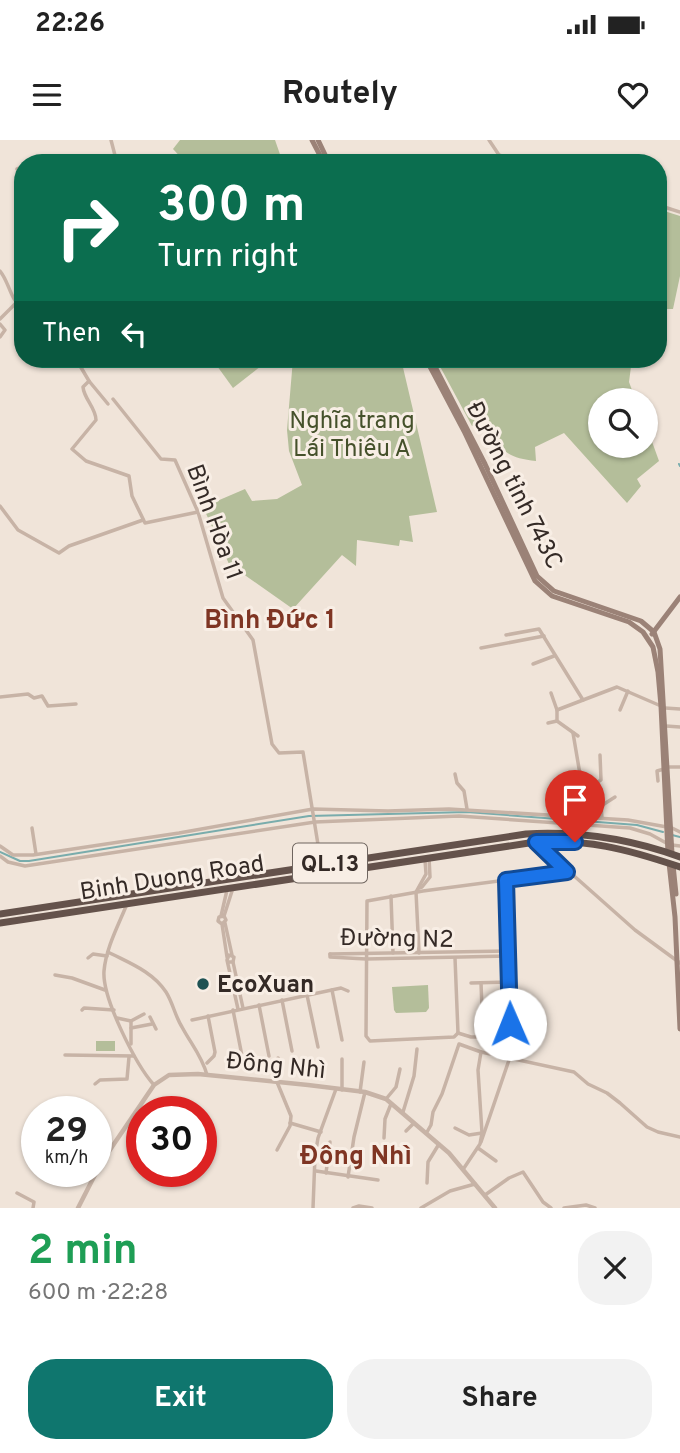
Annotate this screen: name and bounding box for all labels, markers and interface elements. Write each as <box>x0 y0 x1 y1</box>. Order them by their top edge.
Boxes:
text: 22:26 <box>35 8 105 41</box>
text: Routely <box>282 75 398 115</box>
icon: menu <box>28 76 66 114</box>
icon: heart <box>614 76 652 114</box>
text: 300 m <box>157 177 305 239</box>
icon: right <box>42 182 133 273</box>
text: Turn right <box>157 238 299 278</box>
icon: left <box>115 315 153 353</box>
text: Then <box>42 318 101 351</box>
map controls <box>588 388 658 458</box>
button: search <box>588 388 658 458</box>
street label: Đường tỉnh 743C <box>458 397 568 575</box>
park label: Nghĩa trang Lái Thiêu A <box>289 407 415 465</box>
street label: Bình Hòa 11 <box>178 461 248 585</box>
district label: Bình Đức 1 <box>204 605 336 638</box>
pin <box>545 770 605 842</box>
icon: arrive <box>556 781 594 819</box>
road number: QL.13 <box>293 844 367 883</box>
street label: Binh Duong Road <box>78 850 267 908</box>
street label: Đường N2 <box>340 924 454 956</box>
place label: EcoXuan <box>217 971 314 1001</box>
marker: EcoXuan <box>195 976 211 992</box>
position arrow <box>473 987 547 1061</box>
street label: Đông Nhì <box>225 1047 327 1087</box>
speed limit sign: 30 <box>126 1096 217 1187</box>
text: 29 <box>45 1110 88 1154</box>
district label: Đông Nhì <box>300 1141 412 1174</box>
text: km/h <box>45 1147 88 1170</box>
text: 2 min <box>28 1226 138 1279</box>
button: close <box>578 1231 652 1305</box>
text: 600 m · 22:28 <box>28 1279 168 1308</box>
button: Exit <box>28 1359 333 1439</box>
button: Share <box>347 1359 652 1439</box>

